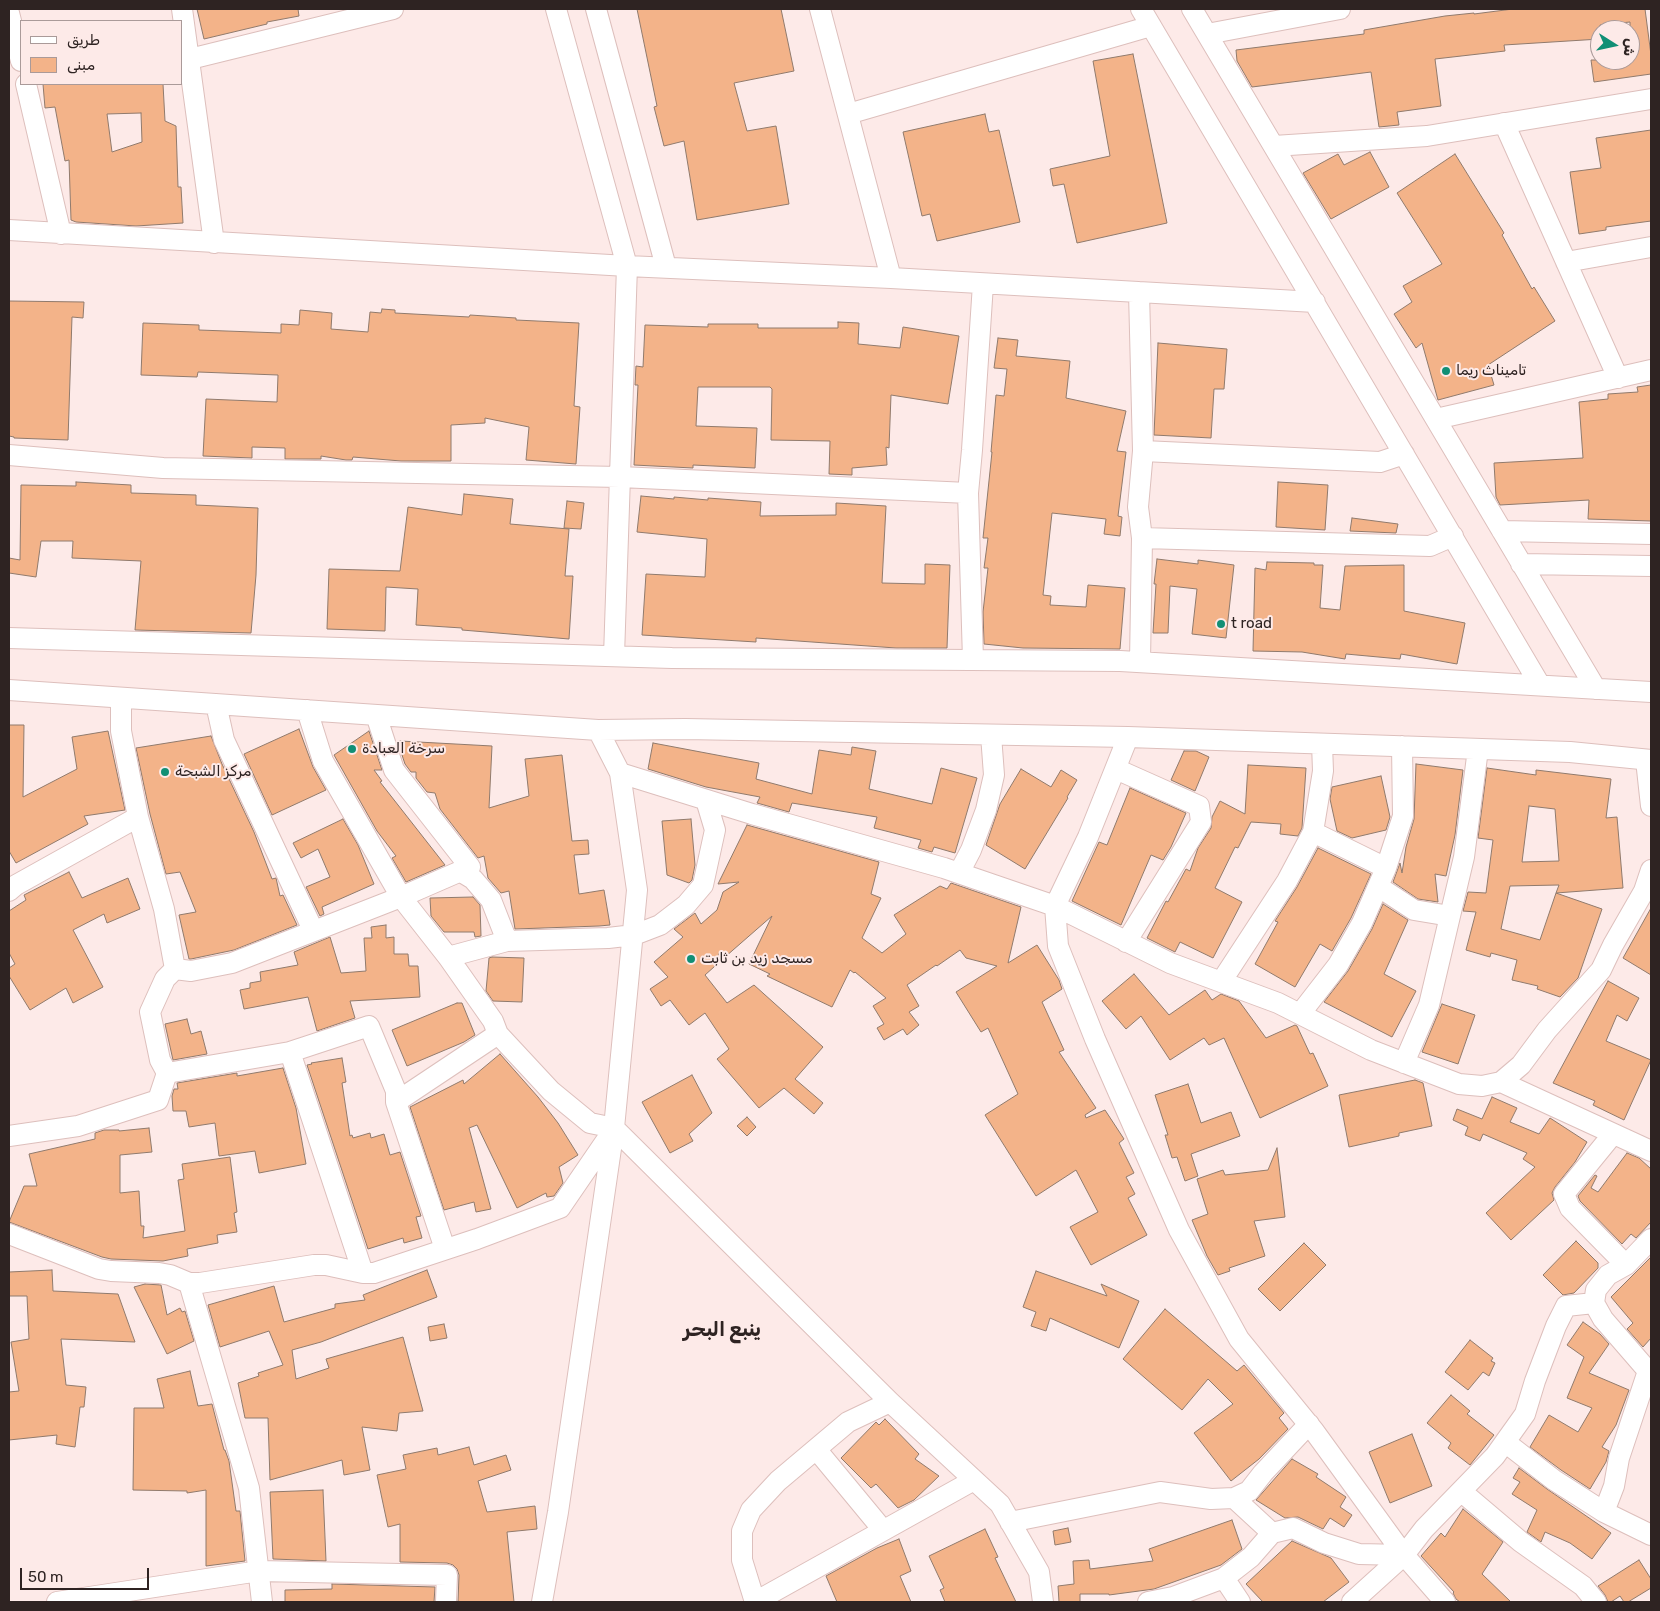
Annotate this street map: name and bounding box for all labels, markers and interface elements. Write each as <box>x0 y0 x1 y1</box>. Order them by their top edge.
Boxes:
legend <box>20 20 182 85</box>
north arrow <box>1590 20 1640 70</box>
text: طريق <box>67 31 100 49</box>
text: ش <box>1619 37 1639 58</box>
text: مبنى <box>67 56 95 74</box>
place label: تاميناث ريما <box>1456 362 1526 380</box>
marker: تاميناث ريما <box>1440 365 1452 377</box>
place label: t road <box>1231 615 1272 633</box>
marker: t road <box>1215 618 1227 630</box>
place label: سرخة العبادة <box>362 740 445 758</box>
marker: سرخة العبادة <box>346 743 358 755</box>
place label: مركز الشبحة <box>175 763 251 781</box>
marker: مركز الشبحة <box>159 766 171 778</box>
place label: مسجد زيد بن ثابت <box>701 950 813 968</box>
marker: مسجد زيد بن ثابت <box>685 953 697 965</box>
district label: ينبع البحر <box>683 1318 761 1342</box>
scale bar <box>22 1558 151 1590</box>
text: 50 m <box>28 1568 63 1586</box>

